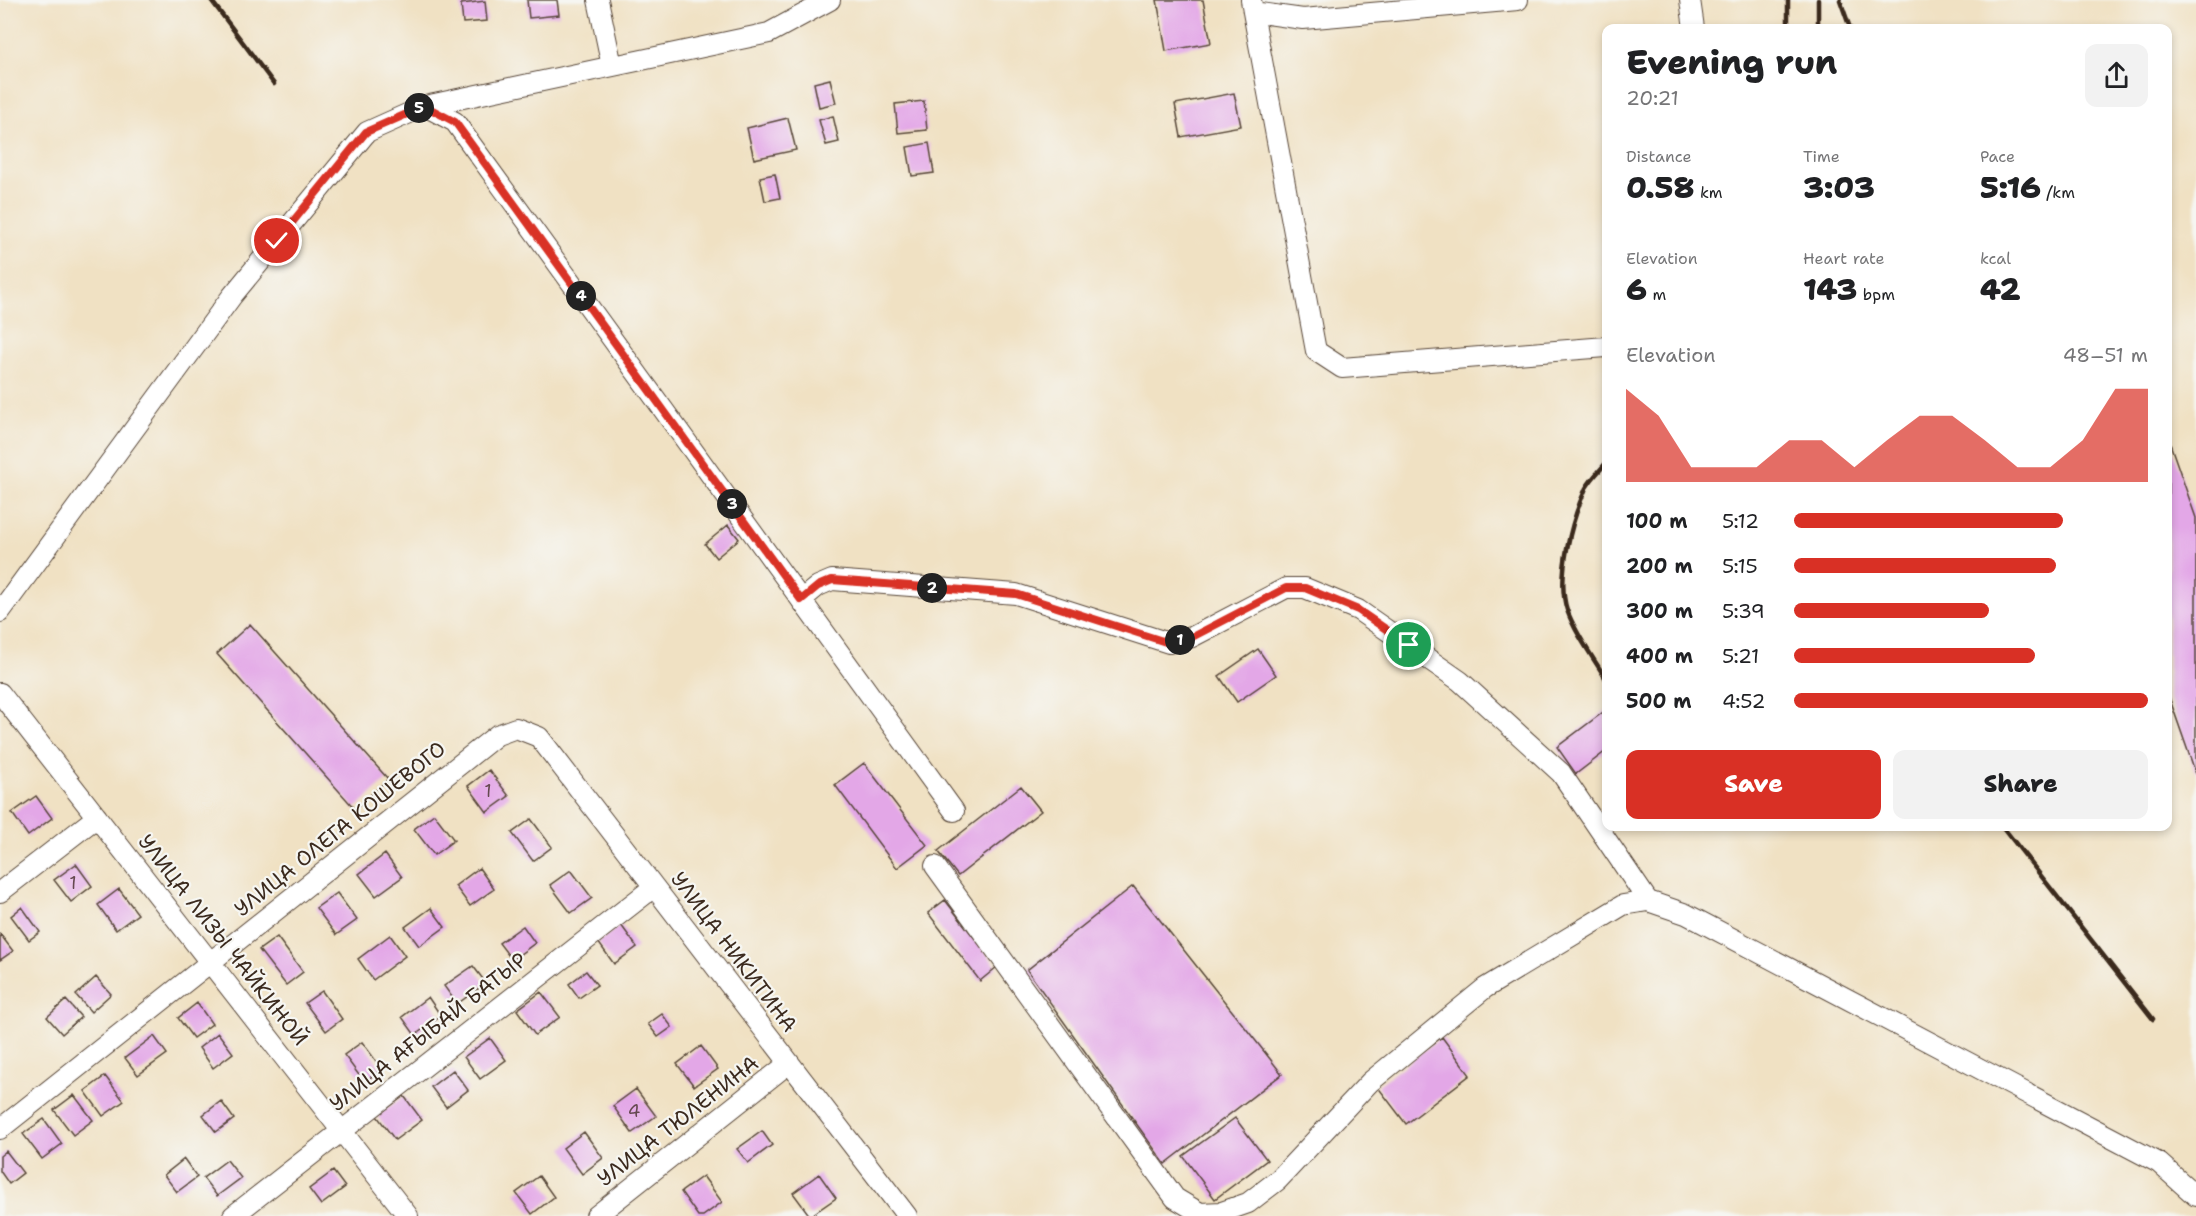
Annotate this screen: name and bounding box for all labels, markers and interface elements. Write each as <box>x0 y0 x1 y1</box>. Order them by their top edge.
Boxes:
text: Evening run <box>1626 40 1837 85</box>
button: share <box>2085 44 2148 107</box>
text: 20:21 <box>1626 85 1679 111</box>
pin: 5 <box>404 93 434 123</box>
text: 5 <box>414 97 424 118</box>
text: Distance <box>1626 146 1692 167</box>
text: Time <box>1803 146 1840 167</box>
text: Pace <box>1980 146 2015 167</box>
text: 0.58 <box>1626 167 1695 208</box>
text: 3:03 <box>1803 167 1875 208</box>
text: 5:16 <box>1980 167 2041 208</box>
text: km <box>1695 182 1723 203</box>
text: /km <box>2041 182 2075 203</box>
pin <box>251 215 302 266</box>
icon: check <box>260 224 293 257</box>
text: Elevation <box>1626 248 1698 269</box>
text: Heart rate <box>1803 248 1885 269</box>
text: kcal <box>1980 248 2011 269</box>
text: 6 <box>1626 269 1647 310</box>
text: 143 <box>1803 269 1857 310</box>
text: 42 <box>1980 269 2021 310</box>
pin: 4 <box>566 281 596 311</box>
text: m <box>1647 284 1666 305</box>
text: bpm <box>1857 284 1895 305</box>
text: 4 <box>575 285 587 306</box>
text: Elevation <box>1626 342 1716 368</box>
text: 48–51 m <box>2063 342 2148 368</box>
pin: 3 <box>717 489 747 519</box>
text: 3 <box>726 493 738 514</box>
text: 100 m <box>1626 508 1688 534</box>
text: 5:12 <box>1722 508 1759 534</box>
text: 200 m <box>1626 553 1693 579</box>
text: 5:15 <box>1722 553 1758 579</box>
pin: 2 <box>917 573 947 603</box>
text: 2 <box>926 577 938 598</box>
text: 300 m <box>1626 598 1693 624</box>
text: 5:39 <box>1722 598 1765 624</box>
pin <box>1383 619 1434 670</box>
pin: 1 <box>1165 625 1195 655</box>
icon: arrive <box>1392 628 1425 661</box>
text: 1 <box>1176 629 1184 650</box>
text: 400 m <box>1626 643 1693 669</box>
text: 5:21 <box>1722 643 1759 669</box>
text: 500 m <box>1626 688 1692 714</box>
text: 4:52 <box>1722 688 1765 714</box>
street label: УЛИЦА ОЛЕГА КОШЕВОГО <box>228 735 452 923</box>
button: Save <box>1626 750 1881 819</box>
button: Share <box>1893 750 2148 819</box>
house number: 1 <box>484 779 492 803</box>
street label: УЛИЦА ЛИЗЫ ЧАЙКИНОЙ <box>132 829 314 1051</box>
street label: УЛИЦА НИКИТИНА <box>664 866 804 1038</box>
house number: 1 <box>69 871 77 895</box>
street label: УЛИЦА АҒЫБАЙ БАТЫР <box>324 946 532 1118</box>
street label: УЛИЦА ТЮЛЕНИНА <box>592 1049 764 1193</box>
house number: 4 <box>628 1099 640 1123</box>

